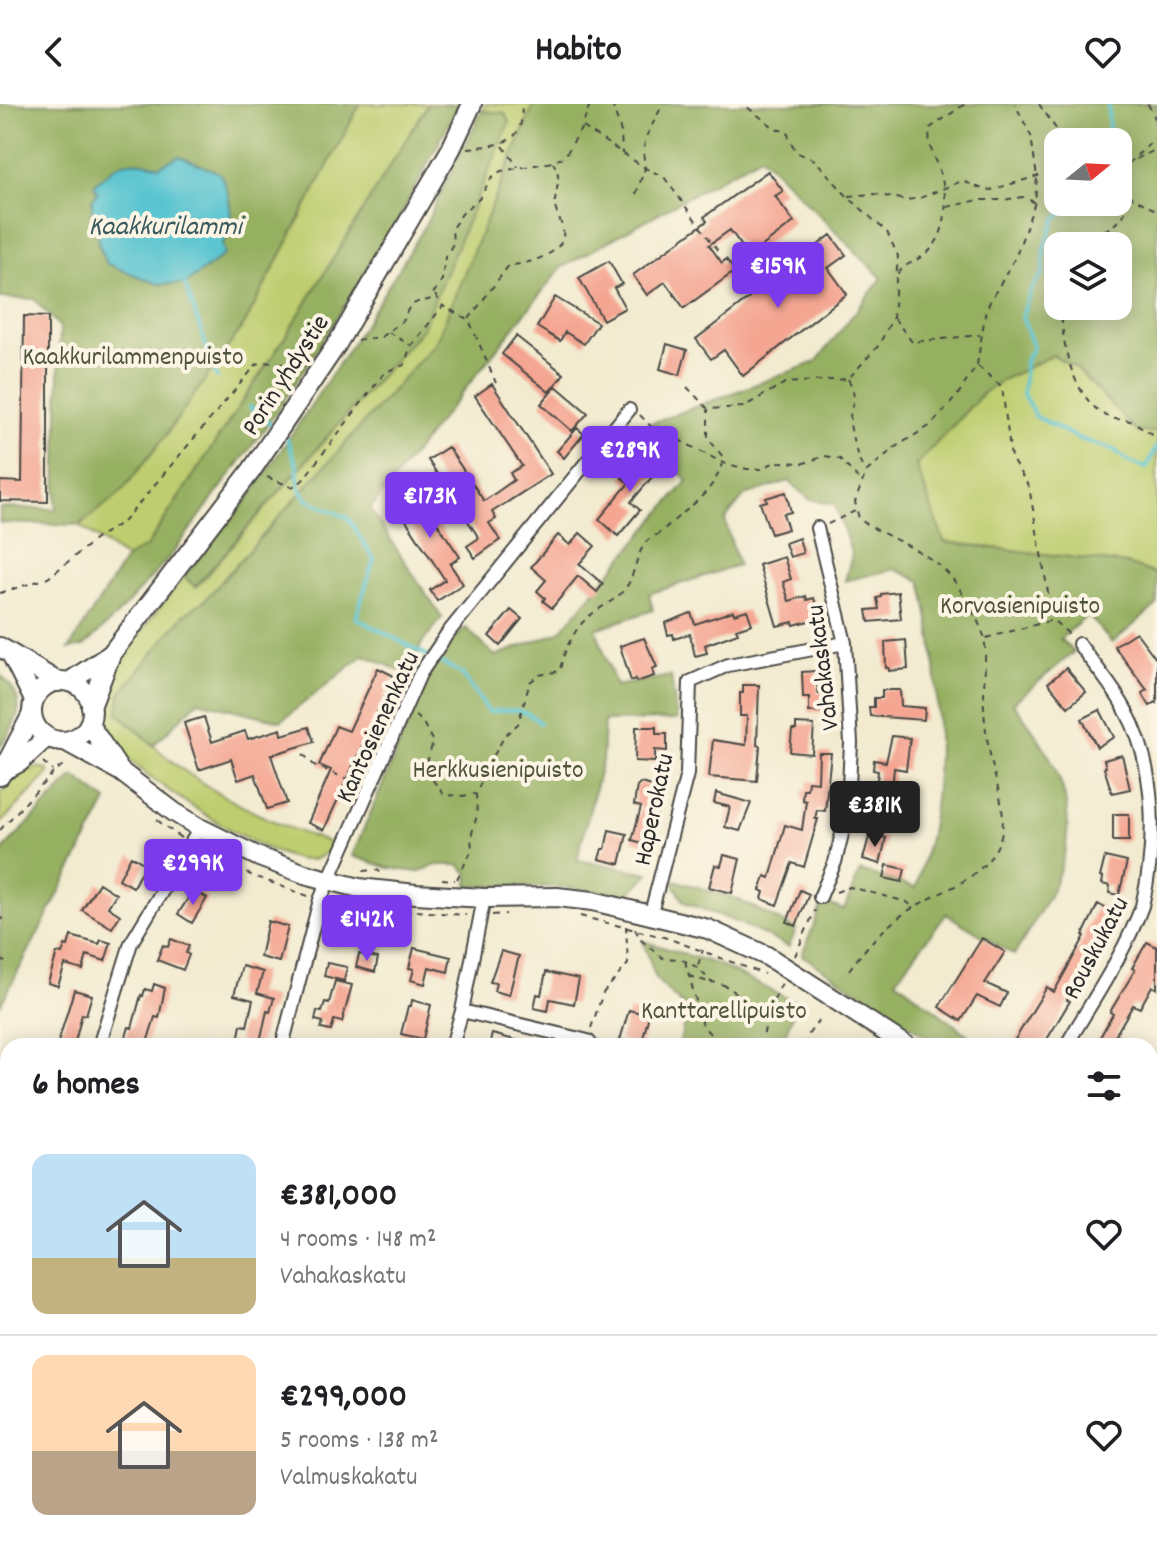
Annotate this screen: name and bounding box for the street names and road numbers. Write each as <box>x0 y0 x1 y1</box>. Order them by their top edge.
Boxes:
street label: Porin yhdystie <box>234 308 340 444</box>
street label: Vahakaskatu <box>798 603 851 732</box>
street label: Kantosienenkatu <box>328 645 431 809</box>
street label: Haperokatu <box>625 750 685 869</box>
street label: Rouskukatu <box>1054 891 1140 1007</box>

